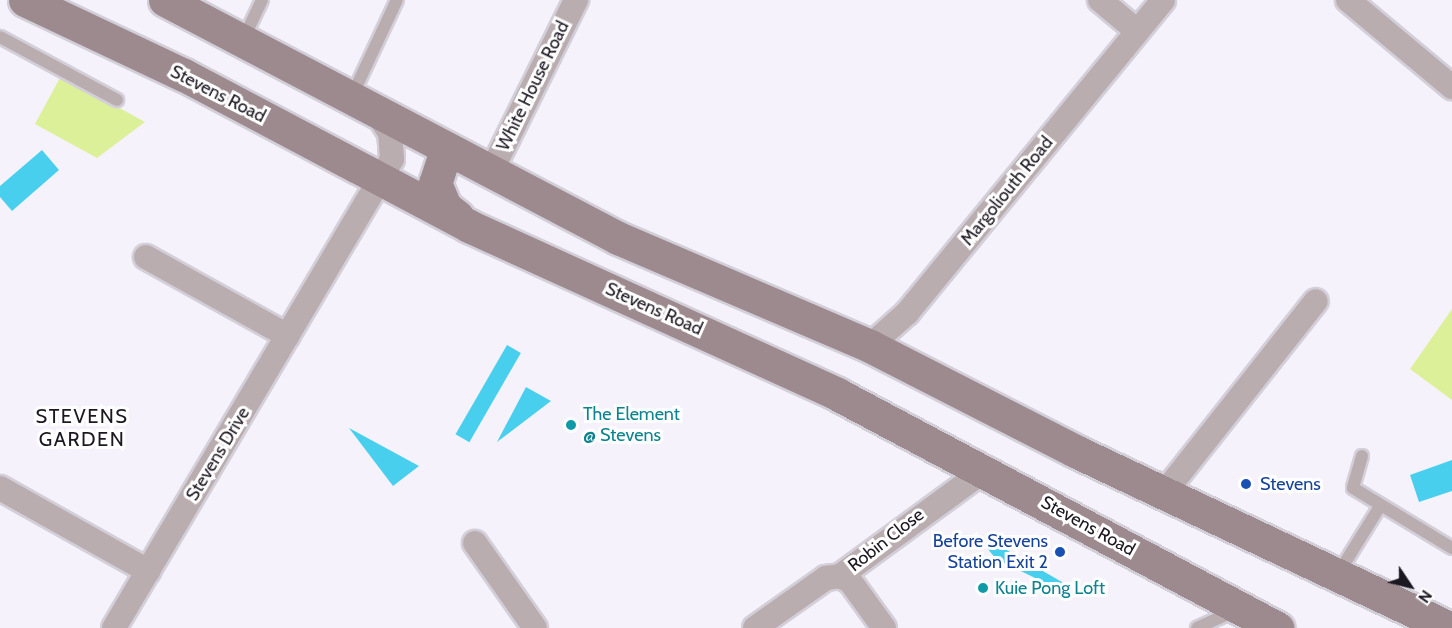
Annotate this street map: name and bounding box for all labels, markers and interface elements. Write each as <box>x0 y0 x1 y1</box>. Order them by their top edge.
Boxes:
street label: White House Road <box>492 18 574 154</box>
street label: Stevens Road <box>167 61 269 127</box>
street label: Margoliouth Road <box>956 132 1058 250</box>
street label: Stevens Road <box>602 278 706 340</box>
street label: Stevens Drive <box>182 403 254 505</box>
place label: The Element @ Stevens <box>583 404 680 446</box>
district label: STEVENS GARDEN <box>36 405 128 452</box>
marker: The Element @ Stevens <box>564 418 578 432</box>
place label: Stevens <box>1260 473 1321 495</box>
marker: Stevens <box>1237 475 1255 493</box>
street label: Stevens Road <box>1037 491 1139 561</box>
street label: Robin Close <box>844 504 928 576</box>
place label: Before Stevens Station Exit 2 <box>933 531 1048 574</box>
marker: Before Stevens Station Exit 2 <box>1053 545 1067 559</box>
north arrow <box>1380 556 1440 616</box>
place label: Kuie Pong Loft <box>995 577 1105 599</box>
marker: Kuie Pong Loft <box>976 581 990 595</box>
text: N <box>1414 587 1436 607</box>

